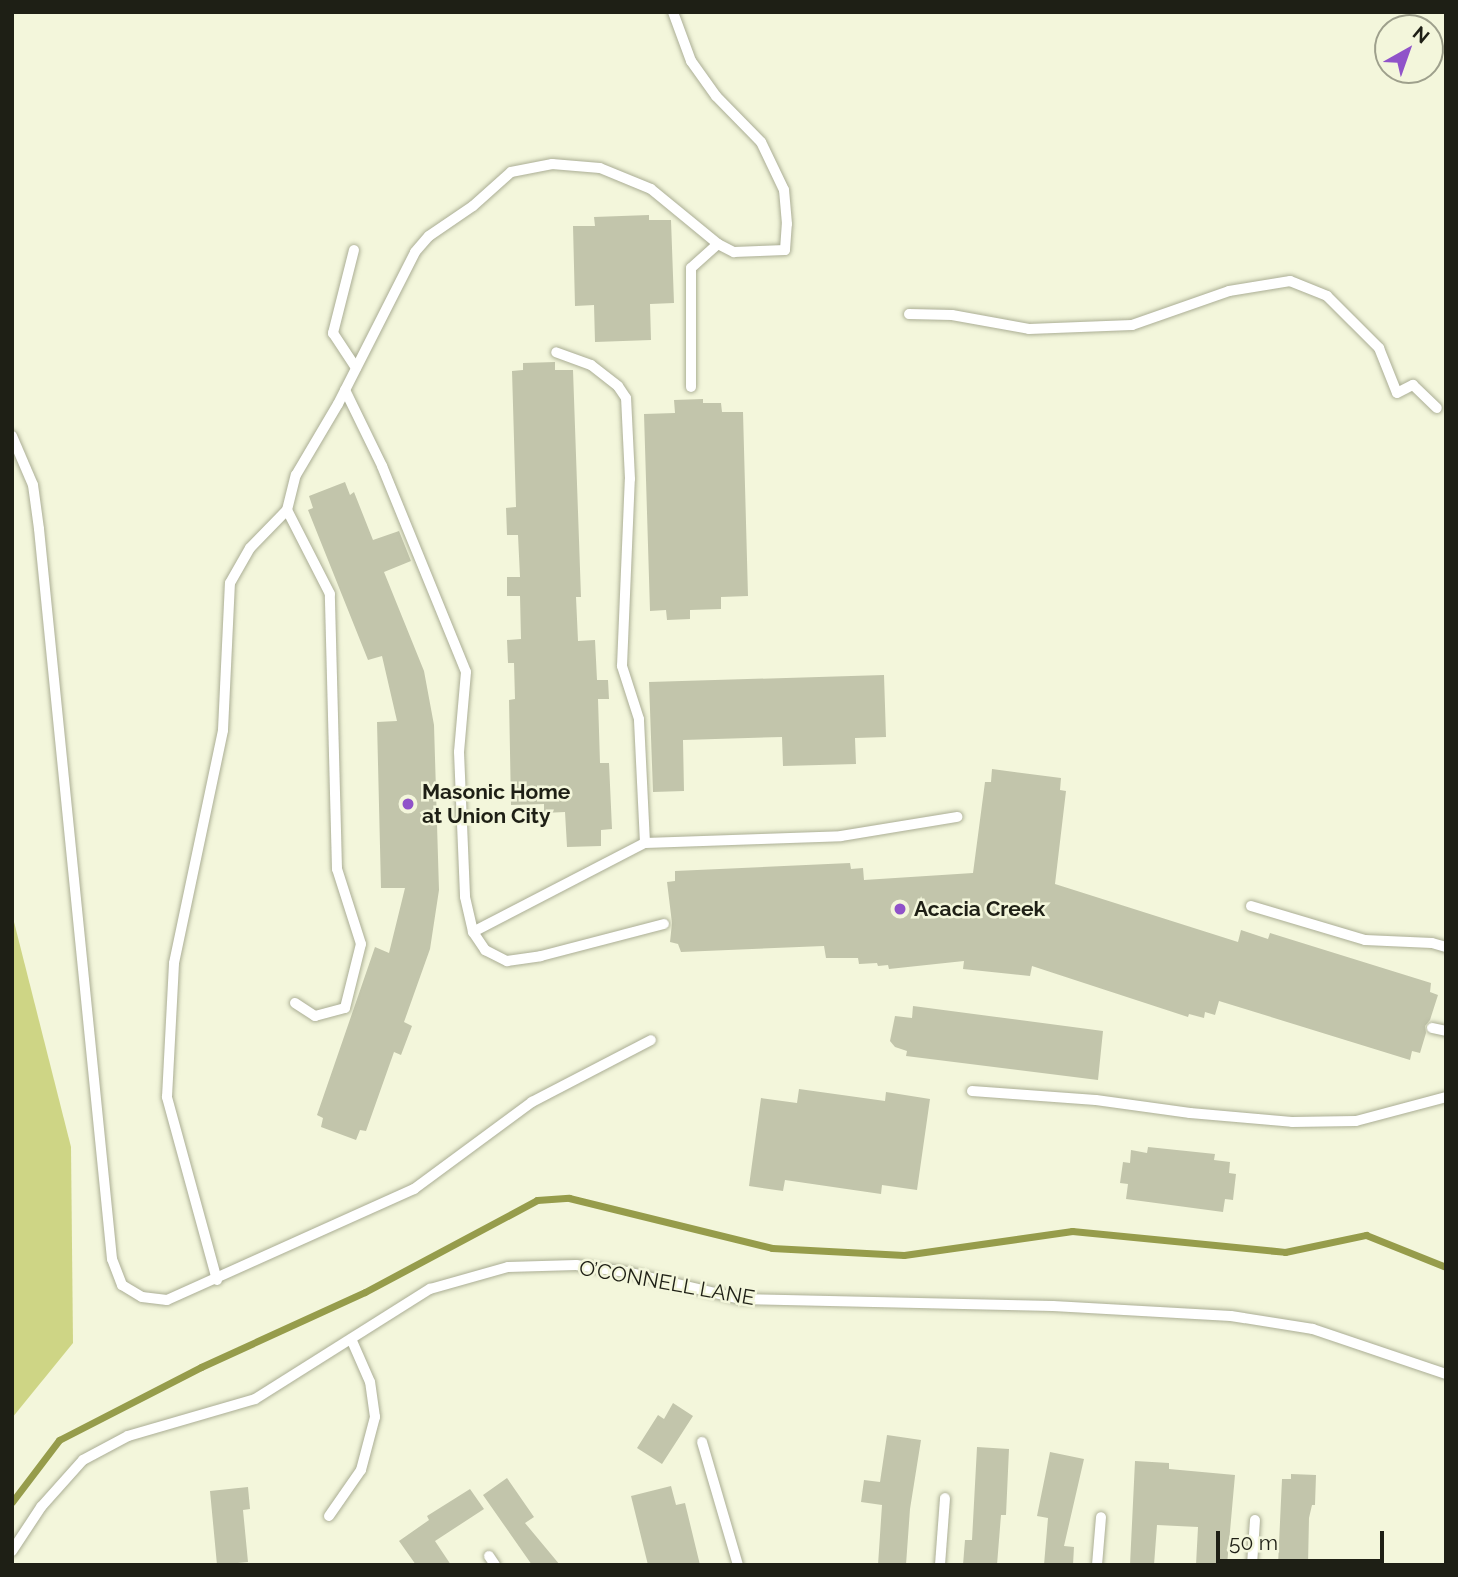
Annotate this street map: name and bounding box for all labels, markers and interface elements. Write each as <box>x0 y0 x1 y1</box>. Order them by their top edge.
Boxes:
north arrow <box>1374 14 1444 84</box>
text: N <box>1409 21 1434 48</box>
place label: Masonic Home at Union City <box>422 779 570 829</box>
marker: Masonic Home at Union City <box>400 796 416 812</box>
place label: Acacia Creek <box>914 896 1045 922</box>
marker: Acacia Creek <box>892 901 908 917</box>
street label: O’CONNELL LANE <box>577 1255 757 1311</box>
scale bar <box>1220 1518 1388 1562</box>
text: 50 m <box>1229 1530 1278 1555</box>

